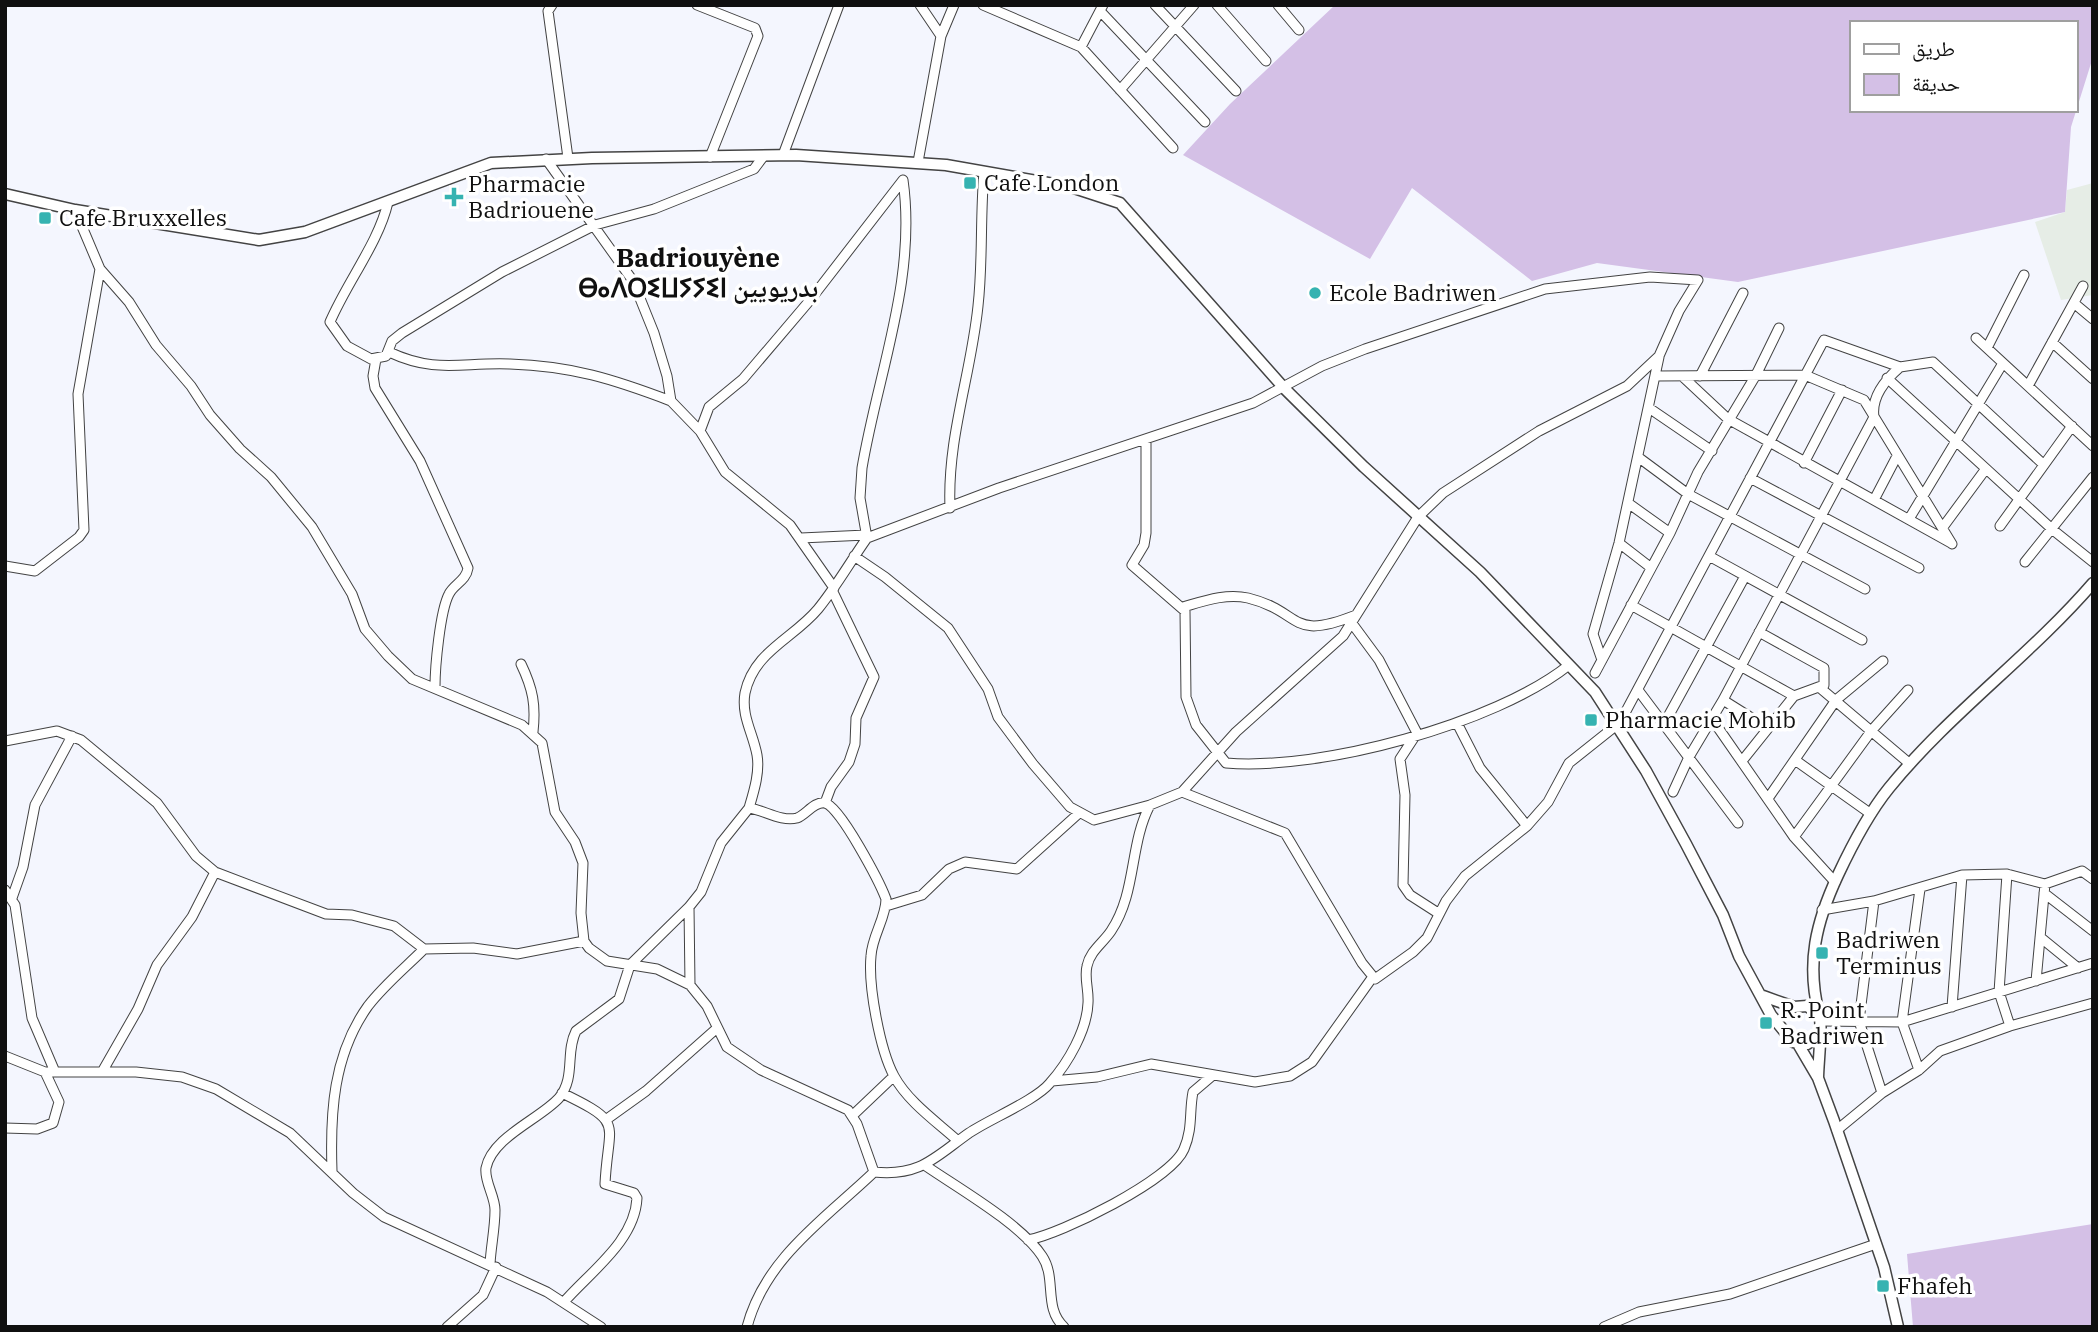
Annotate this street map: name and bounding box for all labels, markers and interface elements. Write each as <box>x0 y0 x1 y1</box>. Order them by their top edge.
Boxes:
legend <box>1850 21 2077 112</box>
text: طريق <box>1912 34 1955 62</box>
text: حديقة <box>1912 69 1960 97</box>
place label: Cafe London <box>984 167 1120 197</box>
place label: Pharmacie Badriouene <box>468 168 594 224</box>
marker: Cafe London <box>962 175 978 191</box>
marker: Pharmacie Badriouene <box>446 189 462 205</box>
place label: Cafe Bruxxelles <box>59 202 227 232</box>
marker: Cafe Bruxxelles <box>37 210 53 226</box>
district label: Badriouyène ⴱⴰⴷⵔⵉⵡⵢⵢⵉⵏ بدريويين <box>578 240 818 304</box>
place label: Ecole Badriwen <box>1329 277 1497 307</box>
marker: Ecole Badriwen <box>1307 285 1323 301</box>
place label: Pharmacie Mohib <box>1605 704 1796 734</box>
marker: Pharmacie Mohib <box>1583 712 1599 728</box>
place label: Badriwen Terminus <box>1836 924 1942 980</box>
marker: Badriwen Terminus <box>1814 945 1830 961</box>
place label: R. Point Badriwen <box>1780 994 1884 1050</box>
marker: R. Point Badriwen <box>1758 1015 1774 1031</box>
place label: Fhafeh <box>1897 1270 1973 1300</box>
marker: Fhafeh <box>1875 1278 1891 1294</box>

